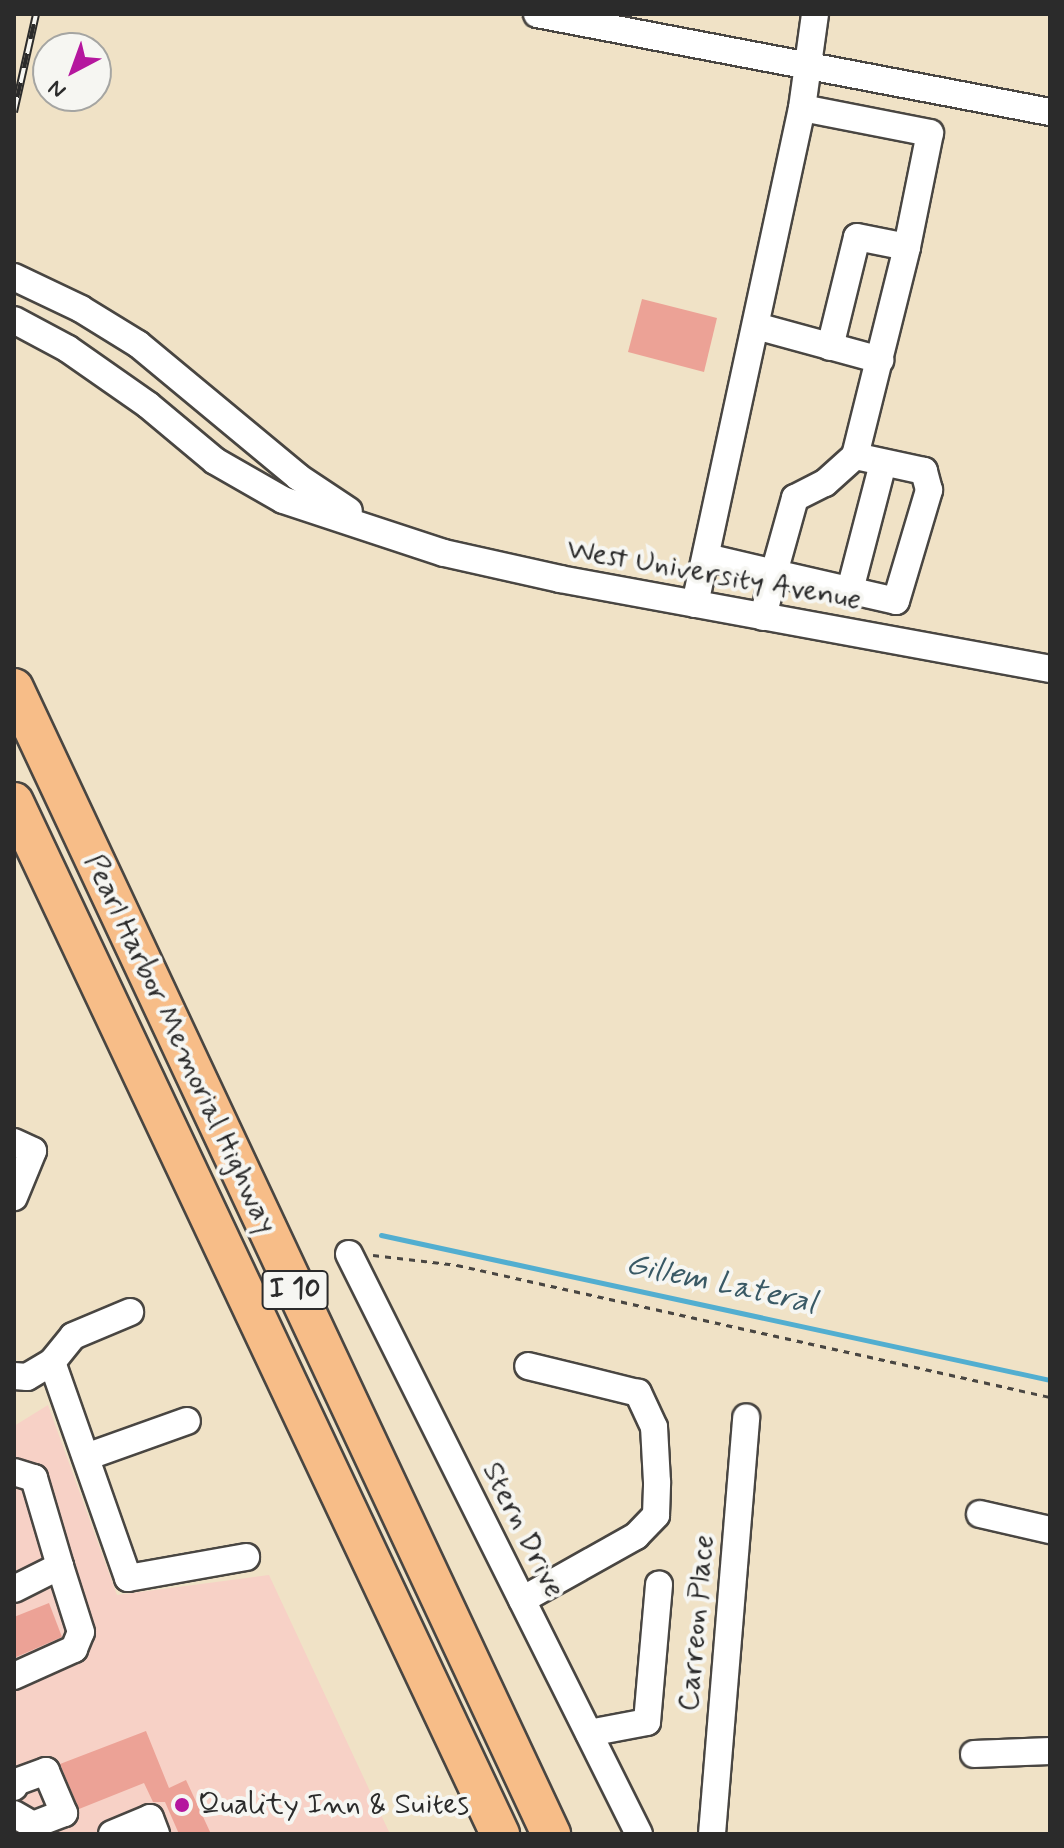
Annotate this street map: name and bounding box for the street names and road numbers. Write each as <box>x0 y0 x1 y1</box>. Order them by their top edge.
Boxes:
street label: West University Avenue <box>562 531 866 619</box>
street label: Pearl Harbor Memorial Highway <box>78 852 282 1236</box>
road number: I 10 <box>261 1266 329 1314</box>
street label: Stern Drive <box>474 1457 572 1603</box>
street label: Carreon Place <box>671 1533 723 1713</box>

